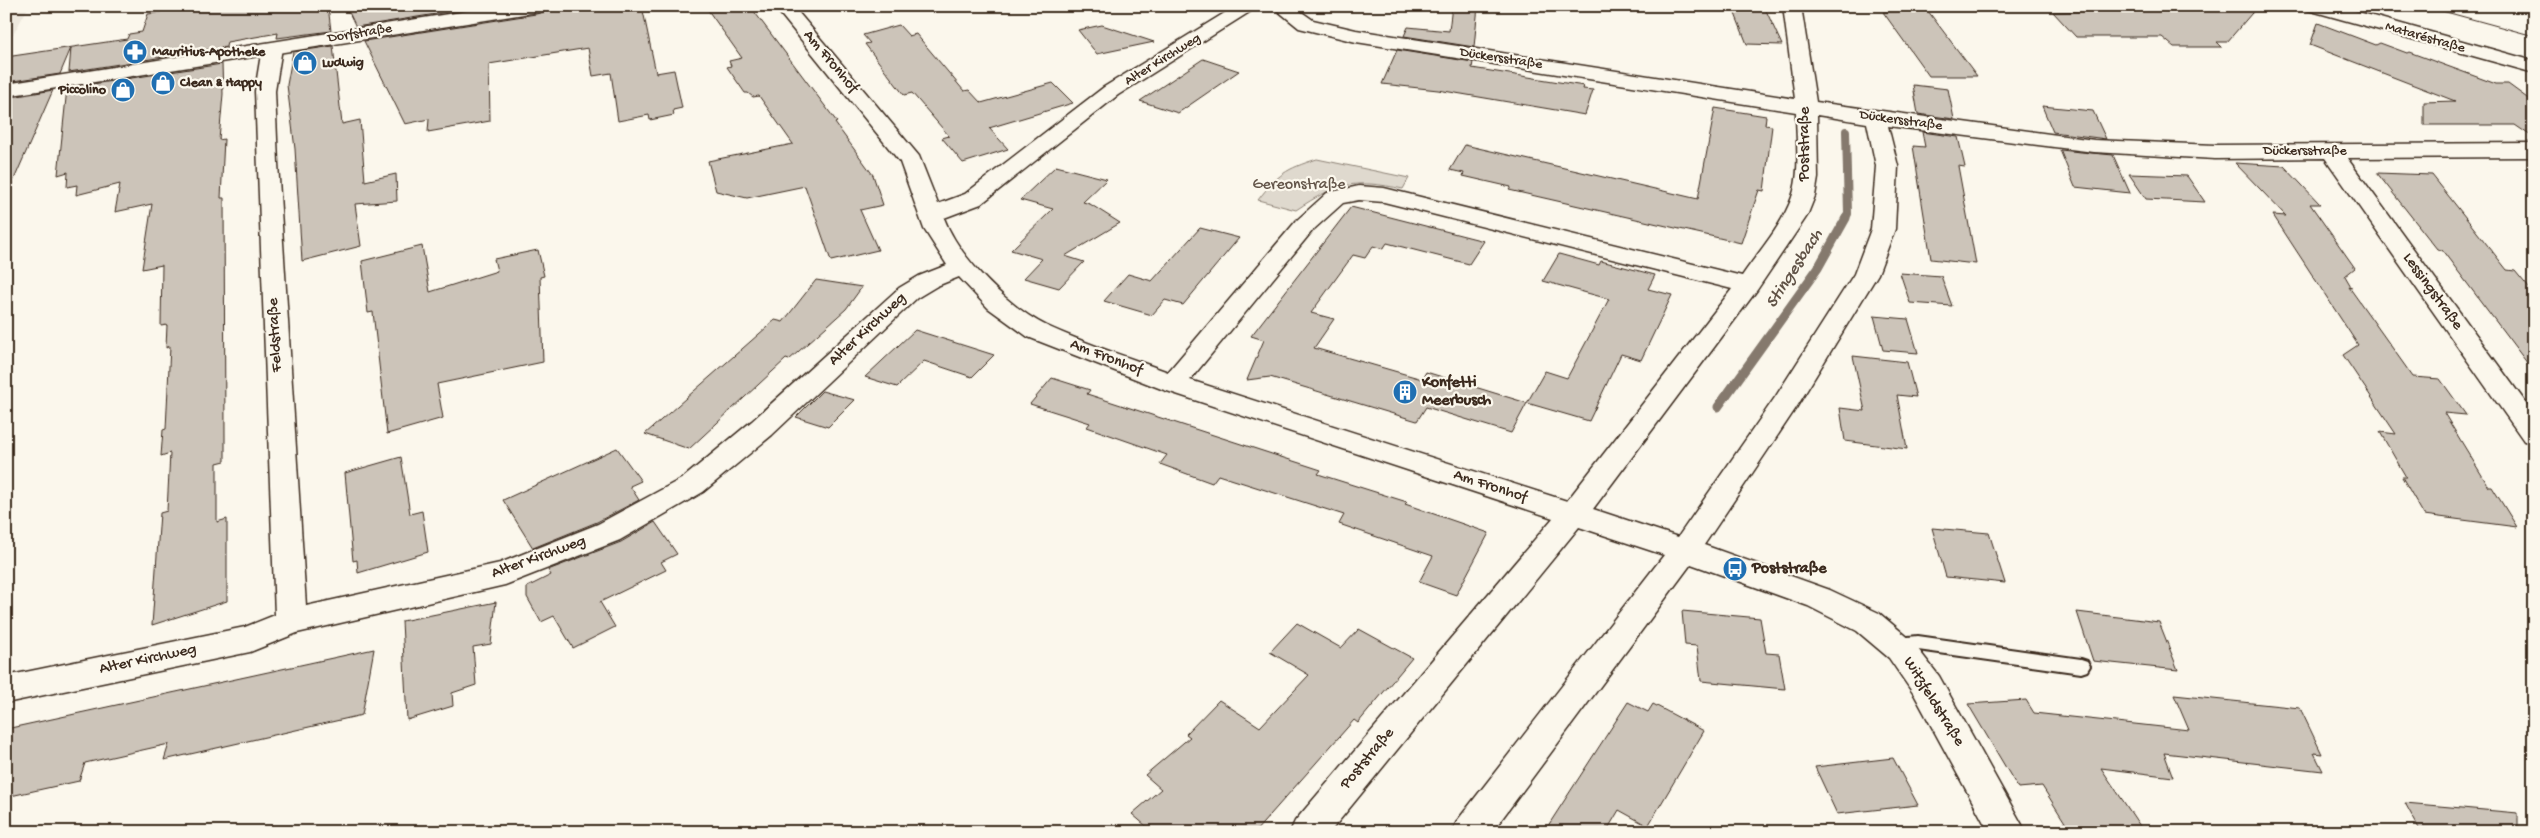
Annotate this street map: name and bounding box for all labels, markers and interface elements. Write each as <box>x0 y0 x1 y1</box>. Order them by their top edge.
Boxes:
street label: Mataréstraße <box>2383 18 2468 58</box>
street label: Dorfstraße <box>326 20 394 48</box>
street label: Am Fronhof <box>798 27 862 98</box>
street label: Alter Kirchweg <box>1122 30 1204 90</box>
pharmacy icon: Mauritius-Apotheke <box>122 39 148 65</box>
place label: Mauritius-Apotheke <box>152 44 266 61</box>
street label: Dückersstraße <box>1458 44 1544 74</box>
shop icon: Ludwig <box>292 50 318 76</box>
place label: Ludwig <box>322 55 364 72</box>
shop icon: Clean & Happy <box>150 70 176 96</box>
place label: Clean & Happy <box>179 75 262 92</box>
shop icon: Piccolino <box>110 77 136 103</box>
place label: Piccolino <box>57 82 107 99</box>
street label: Poststraße <box>1796 106 1815 182</box>
street label: Dückersstraße <box>1858 107 1944 135</box>
street label: Dückersstraße <box>2262 143 2347 160</box>
park label: Gereonstraße <box>1252 176 1346 195</box>
water label: Stingesbach <box>1762 225 1828 312</box>
street label: Lessingstraße <box>2398 250 2467 335</box>
street label: Alter Kirchweg <box>825 289 911 371</box>
street label: Feldstraße <box>265 297 287 374</box>
street label: Am Fronhof <box>1067 335 1146 381</box>
place label: Konfetti Meerbusch <box>1421 373 1492 411</box>
building icon: Konfetti Meerbusch <box>1392 379 1418 405</box>
street label: Am Fronhof <box>1451 466 1530 508</box>
street label: Alter Kirchweg <box>489 532 589 584</box>
bus stop icon: Poststraße <box>1722 556 1748 582</box>
place label: Poststraße <box>1751 560 1827 579</box>
street label: Alter Kirchweg <box>98 640 198 680</box>
street label: Witzfeldstraße <box>1898 654 1968 751</box>
street label: Poststraße <box>1336 724 1400 794</box>

